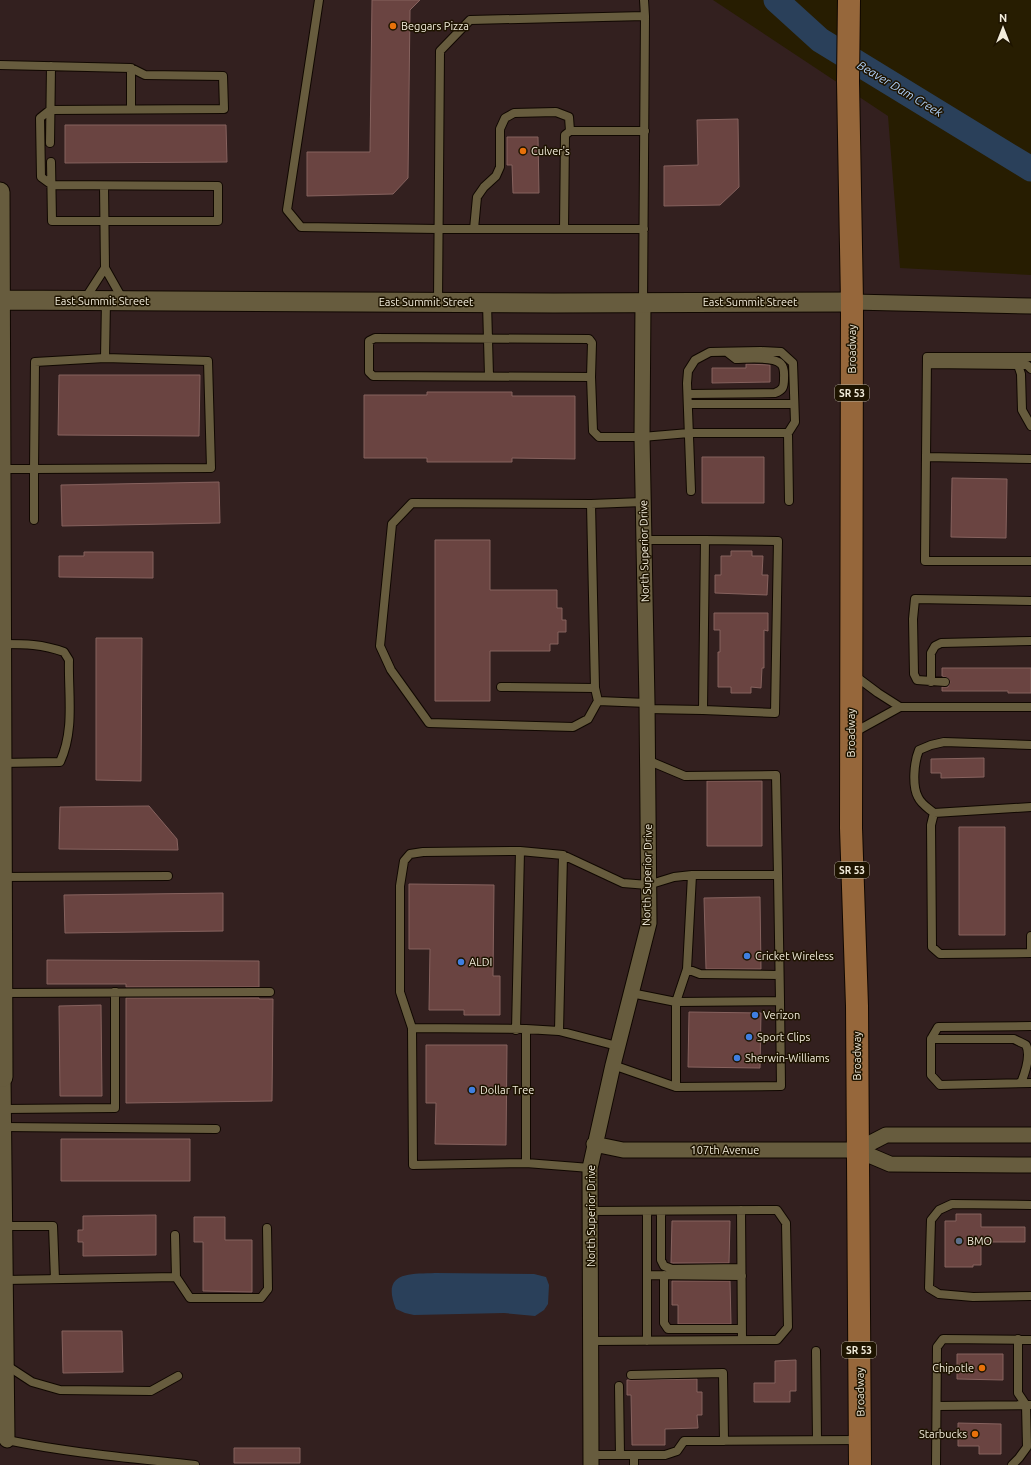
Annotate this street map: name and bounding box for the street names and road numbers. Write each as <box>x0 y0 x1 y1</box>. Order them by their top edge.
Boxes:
street label: East Summit Street <box>55 295 150 307</box>
street label: East Summit Street <box>379 296 474 308</box>
street label: East Summit Street <box>703 296 798 308</box>
street label: Broadway <box>846 324 858 374</box>
road number: SR 53 <box>835 385 869 401</box>
street label: North Superior Drive <box>637 500 651 602</box>
street label: Broadway <box>845 708 857 758</box>
street label: North Superior Drive <box>640 824 654 926</box>
road number: SR 53 <box>835 862 869 878</box>
street label: Broadway <box>851 1031 863 1081</box>
street label: 107th Avenue <box>691 1144 759 1156</box>
street label: North Superior Drive <box>585 1165 597 1267</box>
road number: SR 53 <box>842 1342 876 1358</box>
street label: Broadway <box>854 1367 866 1417</box>

